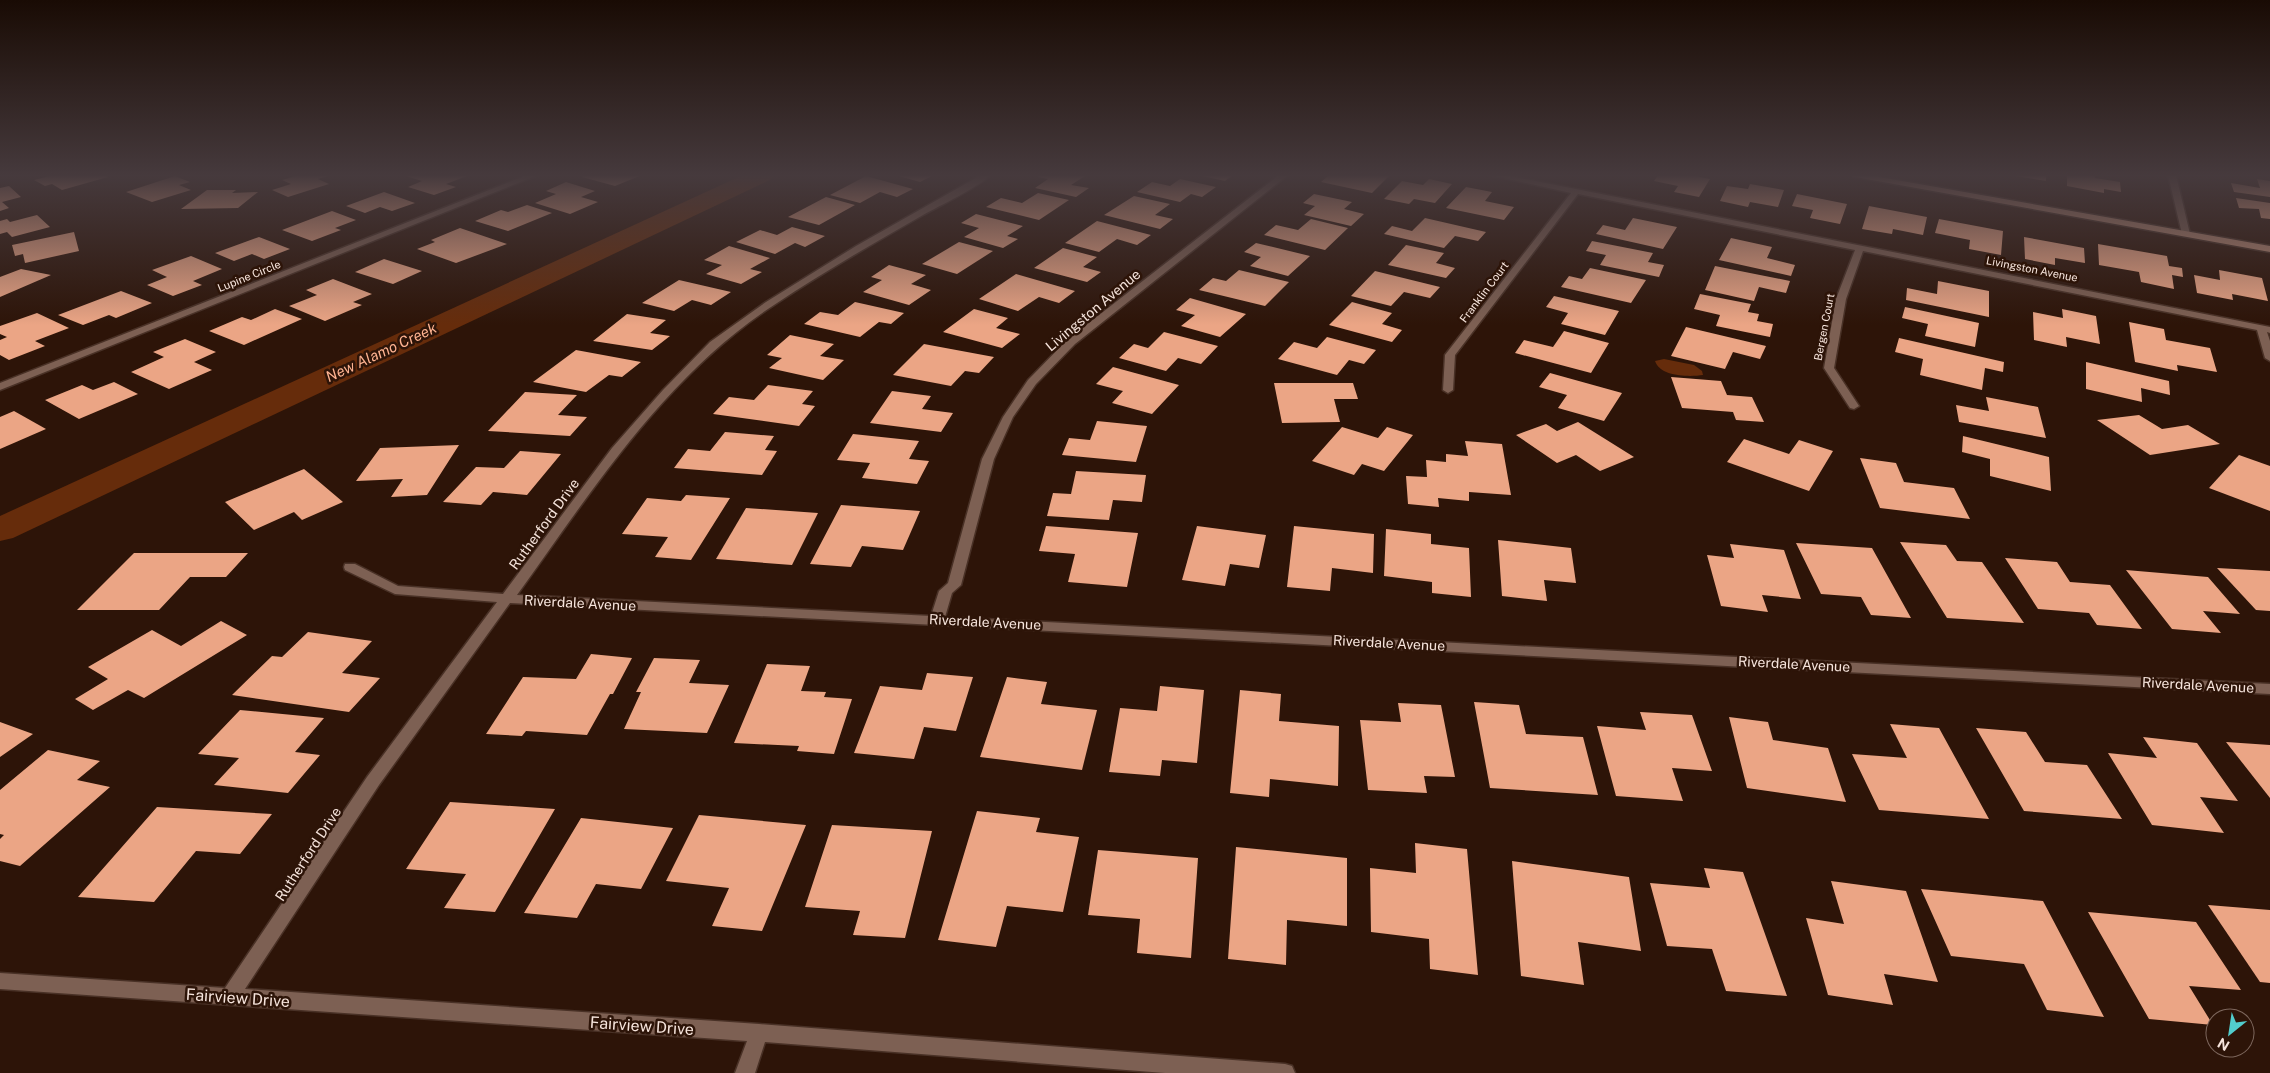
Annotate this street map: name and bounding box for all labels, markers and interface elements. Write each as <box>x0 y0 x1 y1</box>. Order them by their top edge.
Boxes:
street label: Livingston Avenue <box>1985 254 2079 284</box>
street label: Lupine Circle <box>216 258 282 294</box>
street label: Franklin Court <box>1457 259 1511 325</box>
street label: Livingston Avenue <box>1043 266 1144 354</box>
street label: Bergen Court <box>1812 292 1836 362</box>
water label: New Alamo Creek <box>323 319 440 385</box>
street label: Rutherford Drive <box>506 475 582 573</box>
street label: Riverdale Avenue <box>523 592 637 614</box>
street label: Riverdale Avenue <box>928 611 1042 633</box>
street label: Riverdale Avenue <box>1332 632 1446 654</box>
street label: Riverdale Avenue <box>1737 653 1851 675</box>
street label: Riverdale Avenue <box>2141 674 2255 696</box>
street label: Rutherford Drive <box>272 804 344 904</box>
street label: Fairview Drive <box>185 985 291 1011</box>
north arrow <box>2205 1008 2255 1058</box>
street label: Fairview Drive <box>589 1013 695 1039</box>
text: N <box>2215 1035 2232 1054</box>

